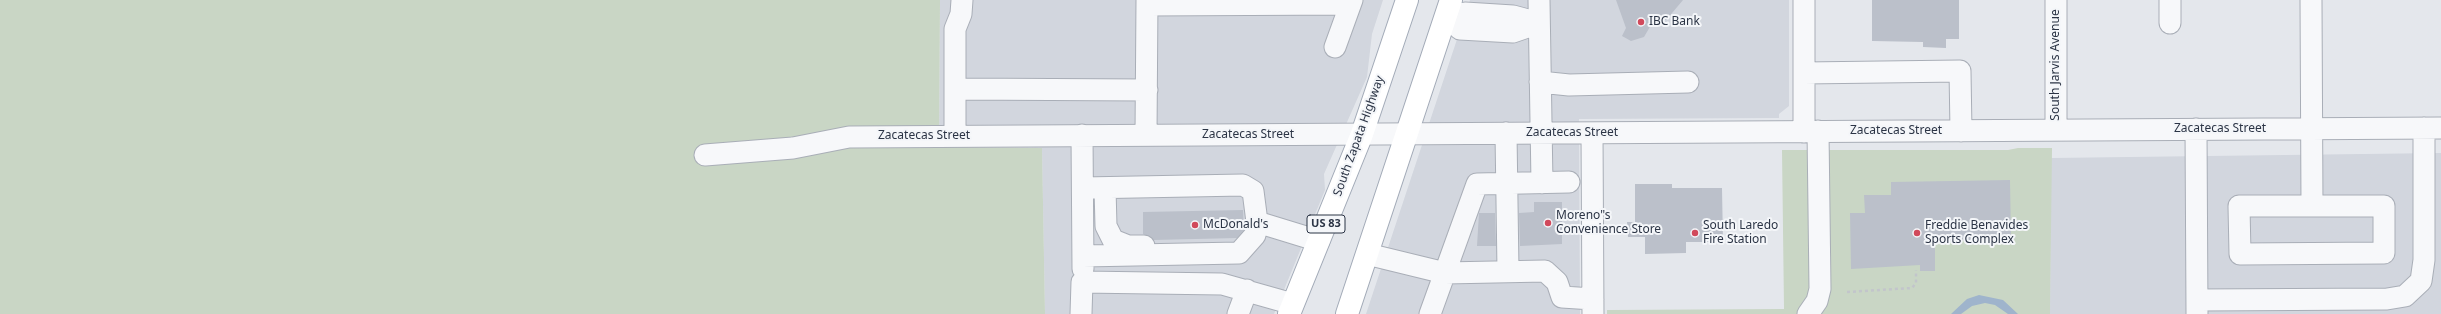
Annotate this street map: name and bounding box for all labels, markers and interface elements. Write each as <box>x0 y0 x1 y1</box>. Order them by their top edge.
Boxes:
street label: South Jarvis Avenue <box>2049 9 2063 121</box>
place label: IBC Bank <box>1649 15 1700 29</box>
marker: IBC Bank <box>1636 17 1646 27</box>
street label: South Zapata Highway <box>1331 74 1387 198</box>
street label: Zacatecas Street <box>2174 122 2266 136</box>
street label: Zacatecas Street <box>1850 124 1942 138</box>
street label: Zacatecas Street <box>1526 126 1618 140</box>
street label: Zacatecas Street <box>1202 128 1294 142</box>
street label: Zacatecas Street <box>878 129 970 143</box>
place label: Moreno"s Convenience Store <box>1556 209 1661 237</box>
road number: US 83 <box>1307 215 1345 233</box>
place label: McDonald's <box>1203 218 1268 232</box>
marker: Moreno"s Convenience Store <box>1543 218 1553 228</box>
place label: South Laredo Fire Station <box>1703 219 1778 247</box>
place label: Freddie Benavides Sports Complex <box>1925 219 2028 247</box>
marker: McDonald's <box>1190 220 1200 230</box>
marker: South Laredo Fire Station <box>1690 228 1700 238</box>
marker: Freddie Benavides Sports Complex <box>1912 228 1922 238</box>

